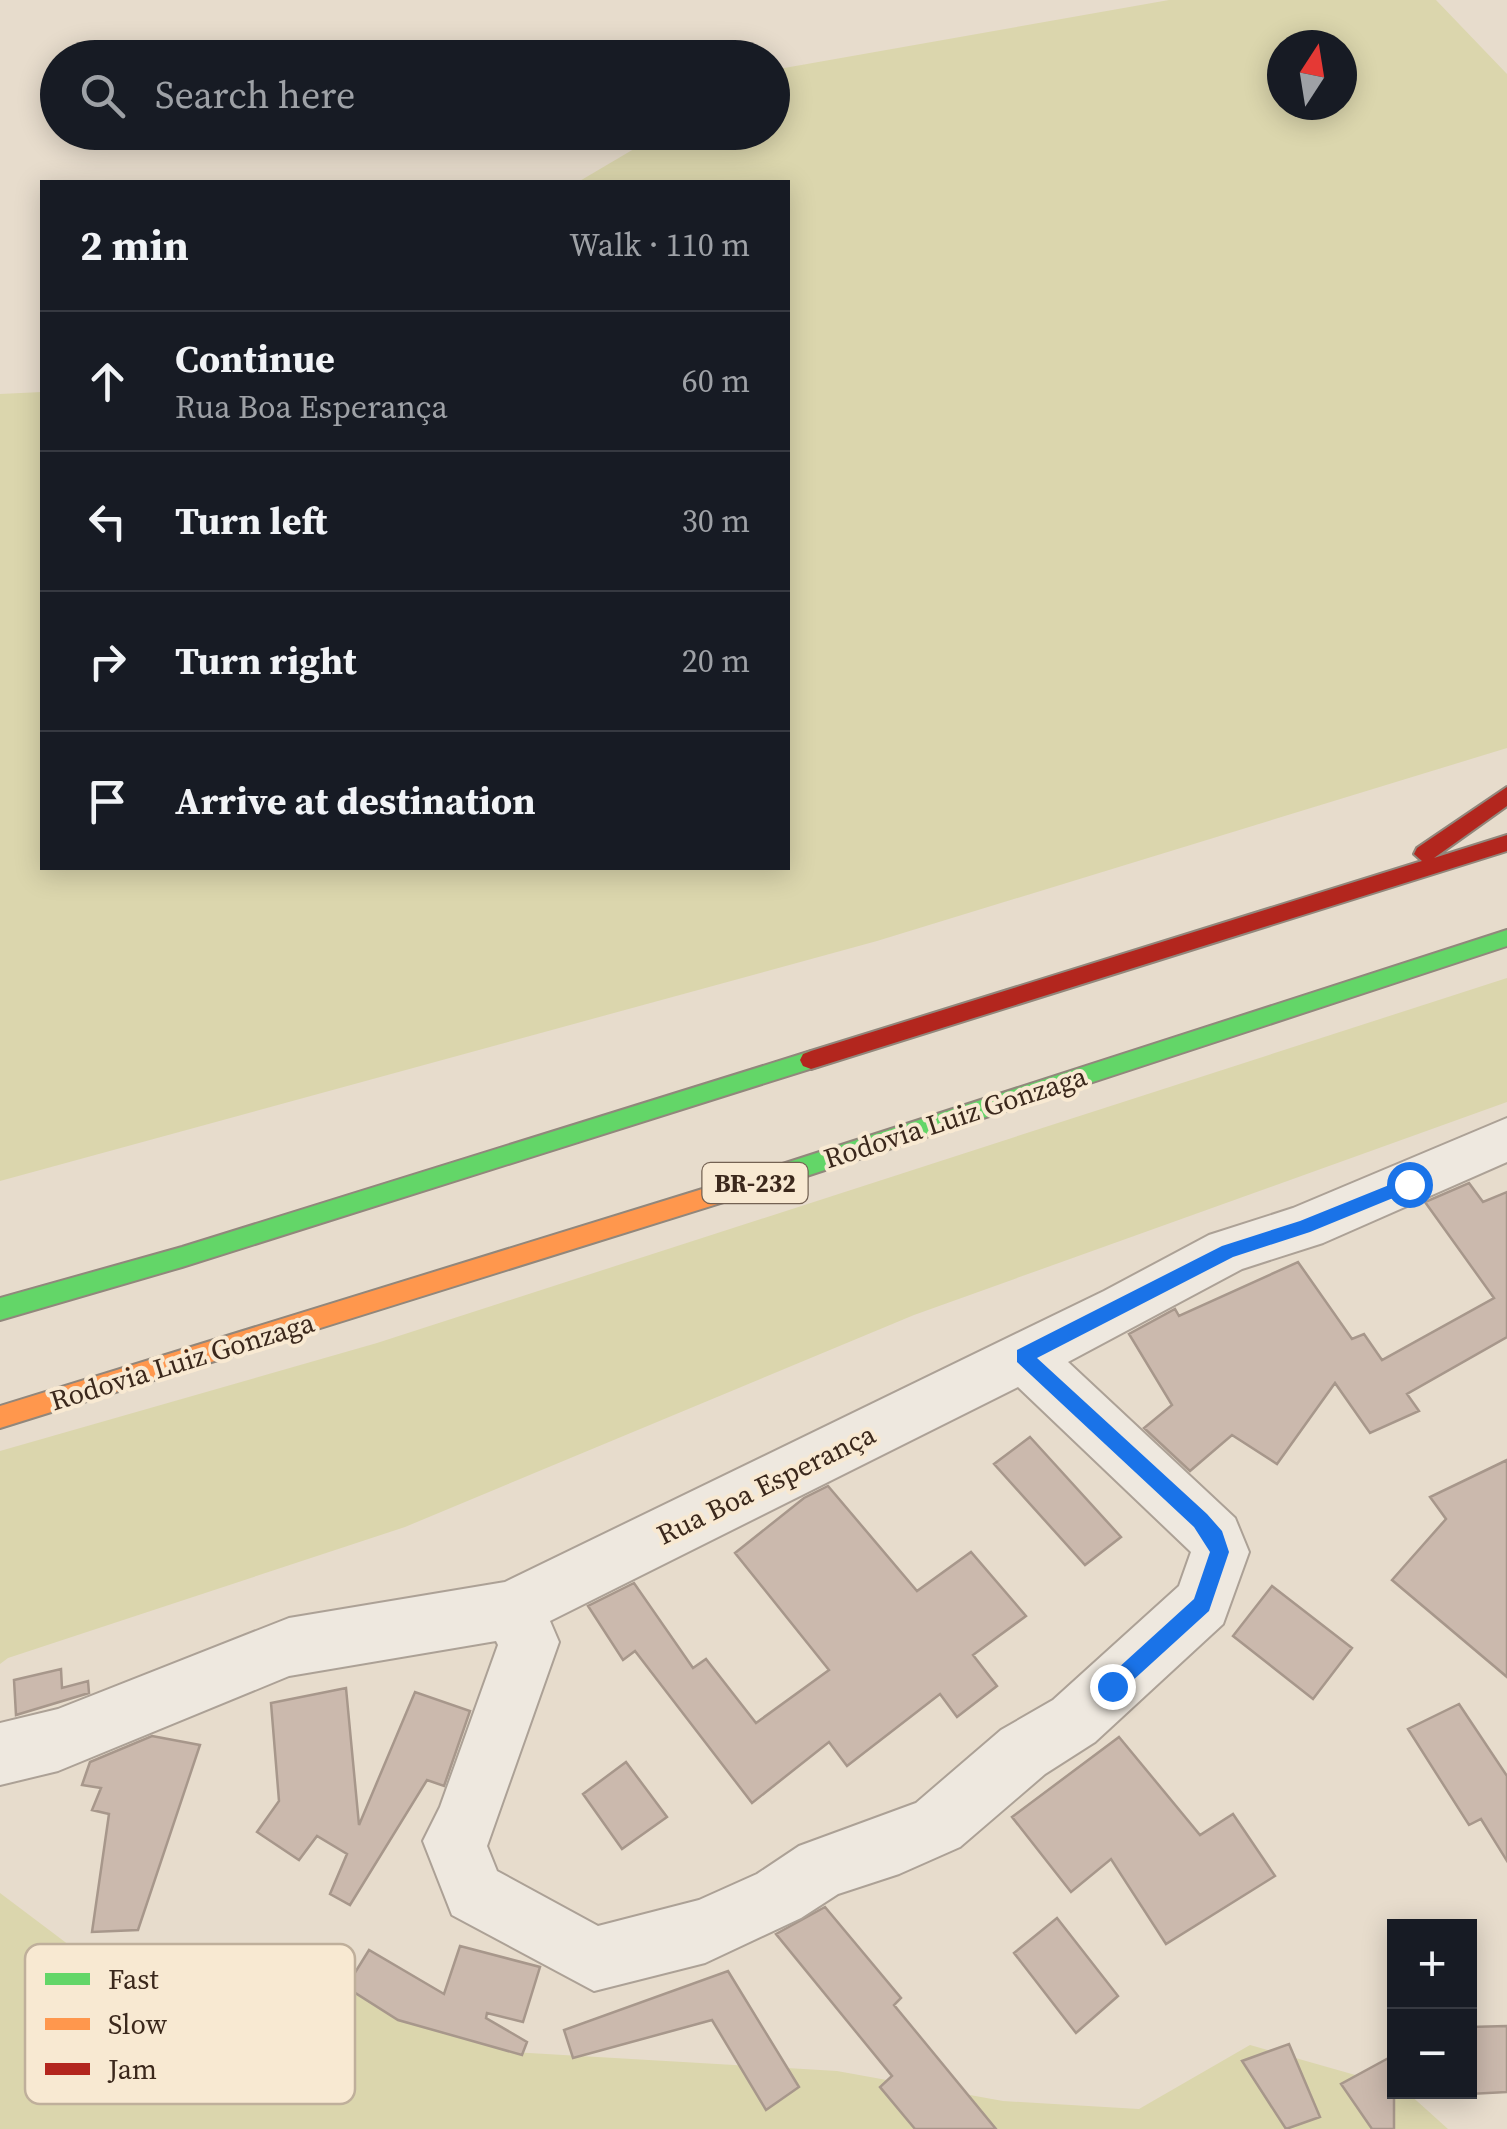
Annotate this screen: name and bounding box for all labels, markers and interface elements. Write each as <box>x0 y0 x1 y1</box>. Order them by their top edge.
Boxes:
north arrow <box>1267 30 1357 120</box>
search box <box>40 40 790 150</box>
icon: search <box>75 68 130 123</box>
text: Search here <box>155 69 355 121</box>
text: 2 min <box>80 216 189 274</box>
text: Walk · 110 m <box>569 223 750 267</box>
text: Continue <box>175 333 335 385</box>
icon: ahead <box>80 354 135 409</box>
text: 60 m <box>682 359 750 403</box>
text: Rua Boa Esperança <box>175 385 448 429</box>
icon: left <box>80 494 135 549</box>
text: Turn left <box>175 495 327 547</box>
text: 30 m <box>682 499 750 543</box>
icon: right <box>80 634 135 689</box>
text: Turn right <box>175 635 357 687</box>
text: 20 m <box>682 639 750 683</box>
icon: arrive <box>80 774 135 829</box>
text: Arrive at destination <box>175 775 536 827</box>
street label: Rodovia Luiz Gonzaga <box>819 1056 1092 1177</box>
route start <box>1387 1162 1433 1208</box>
road number: BR-232 <box>702 1163 808 1203</box>
street label: Rodovia Luiz Gonzaga <box>45 1303 319 1419</box>
street label: Rua Boa Esperança <box>650 1414 882 1553</box>
route end <box>1090 1664 1136 1710</box>
map controls <box>1387 1919 1477 2099</box>
button: + <box>1387 1919 1477 2009</box>
legend <box>25 1944 355 2104</box>
text: Fast <box>108 1960 159 1998</box>
text: Slow <box>108 2005 168 2043</box>
button: − <box>1387 2009 1477 2099</box>
text: Jam <box>107 2050 157 2088</box>

